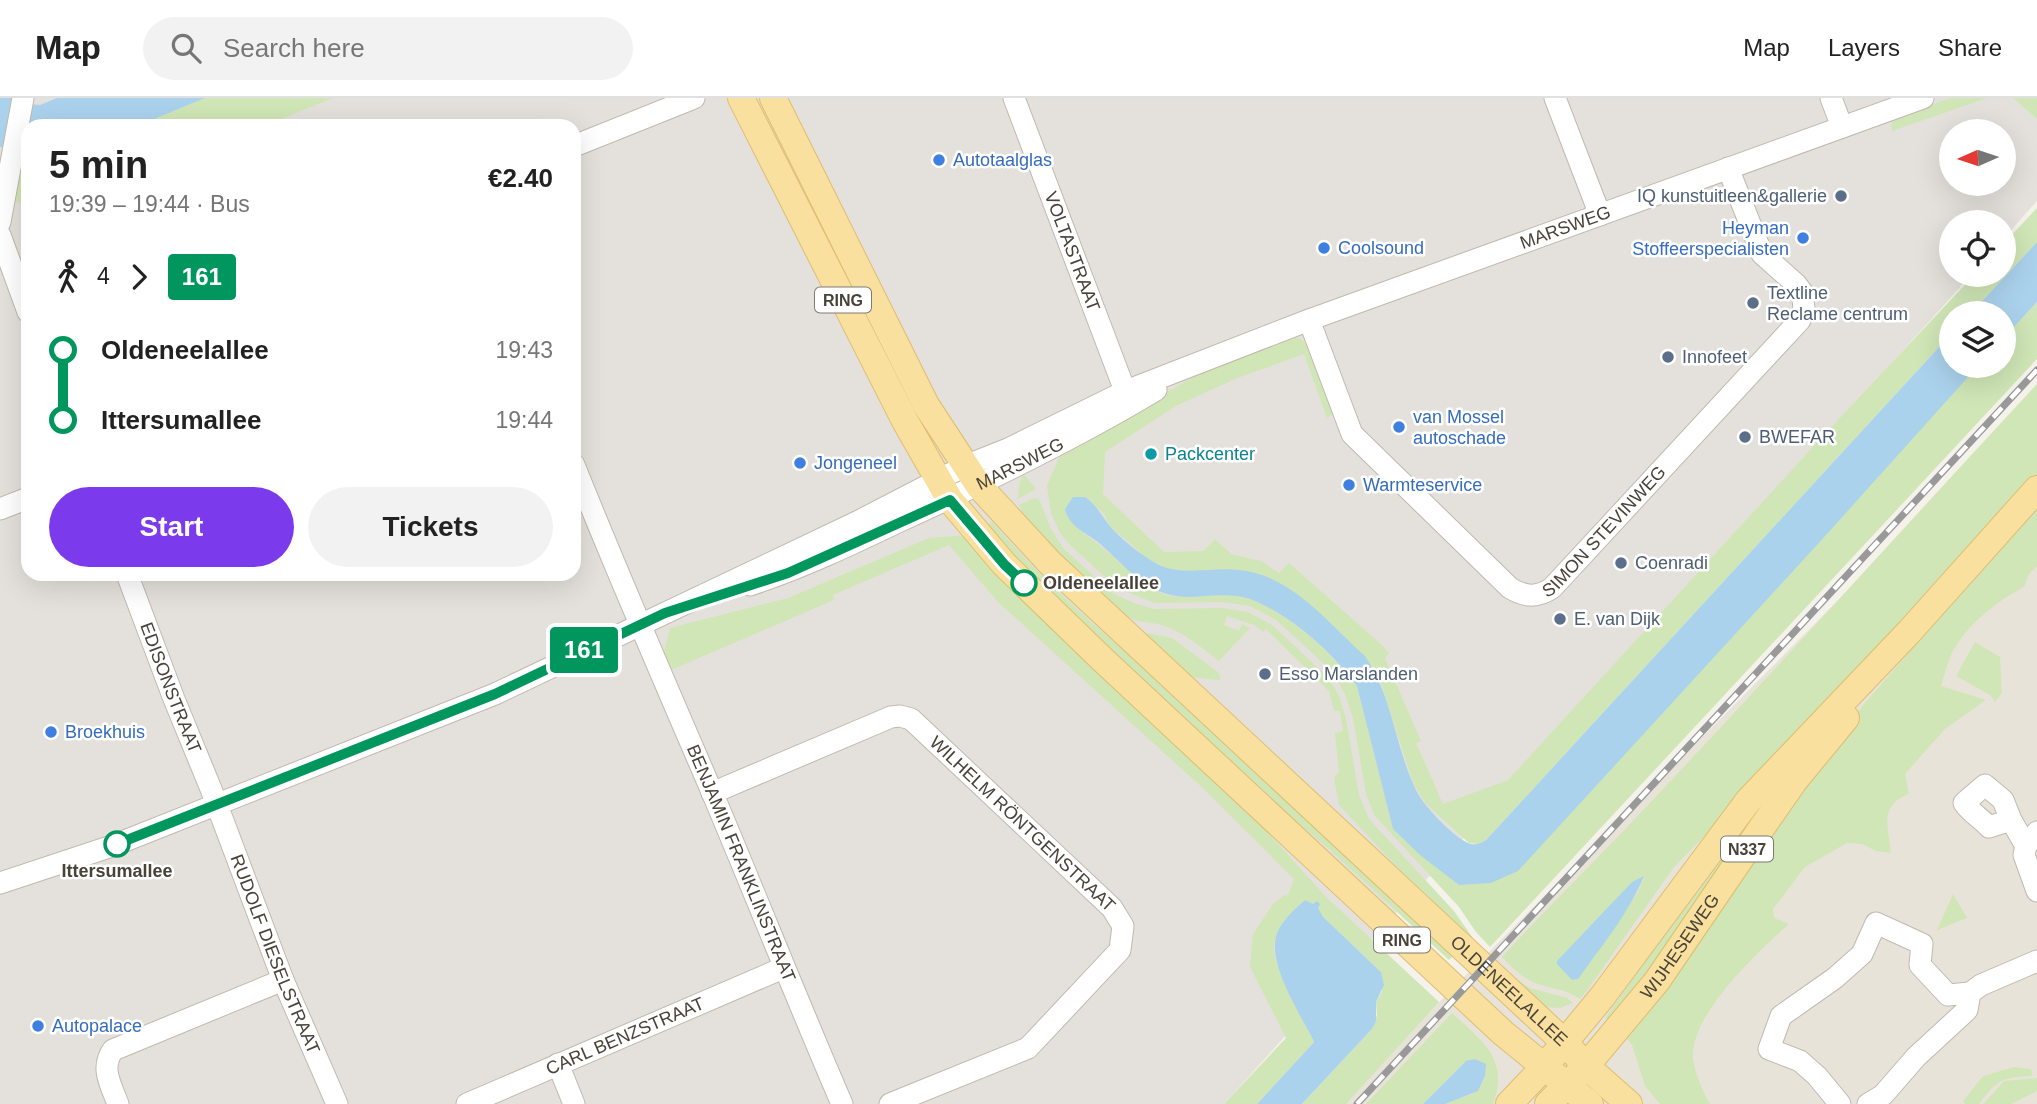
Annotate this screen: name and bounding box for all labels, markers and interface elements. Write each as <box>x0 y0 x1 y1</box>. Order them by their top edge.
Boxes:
search box <box>143 17 633 80</box>
text: Map <box>35 29 101 66</box>
icon: search <box>167 29 205 67</box>
text: Search here <box>223 33 365 63</box>
text: Map <box>1743 34 1790 61</box>
text: Layers <box>1828 34 1900 61</box>
text: Share <box>1938 34 2002 61</box>
north arrow <box>1939 119 2016 196</box>
map controls <box>1939 119 2016 378</box>
text: 5 min <box>49 144 148 186</box>
place label: Autotaalglas <box>953 150 1052 170</box>
marker: Autotaalglas <box>931 152 947 168</box>
text: €2.40 <box>488 163 553 193</box>
place label: IQ kunstuitleen&gallerie <box>1637 186 1827 206</box>
marker: IQ kunstuitleen&gallerie <box>1833 188 1849 204</box>
street label: VOLTASTRAAT <box>1040 189 1104 314</box>
text: 19:39 – 19:44 · Bus <box>49 191 250 217</box>
street label: MARSWEG <box>1517 202 1613 253</box>
button: locate <box>1939 210 2016 287</box>
place label: Heyman Stoffeerspecialisten <box>1632 218 1789 259</box>
marker: Heyman Stoffeerspecialisten <box>1795 230 1811 246</box>
place label: Coolsound <box>1338 238 1424 258</box>
marker: Coolsound <box>1316 240 1332 256</box>
icon: walk <box>49 258 87 296</box>
icon: forward <box>120 258 158 296</box>
text: 4 <box>97 263 110 289</box>
text: 161 <box>182 263 222 290</box>
place label: Textline Reclame centrum <box>1767 283 1908 324</box>
road number: RING <box>815 288 871 312</box>
marker: Textline Reclame centrum <box>1745 295 1761 311</box>
button: layers <box>1939 301 2016 378</box>
text: Oldeneelallee <box>101 335 269 365</box>
text: 19:43 <box>495 337 553 363</box>
place label: Innofeet <box>1682 347 1747 367</box>
marker: Innofeet <box>1660 349 1676 365</box>
text: Ittersumallee <box>101 405 261 435</box>
text: 19:44 <box>495 407 553 433</box>
place label: van Mossel autoschade <box>1413 407 1506 448</box>
marker: van Mossel autoschade <box>1391 419 1407 435</box>
place label: BWEFAR <box>1759 427 1835 447</box>
marker: BWEFAR <box>1737 429 1753 445</box>
street label: MARSWEG <box>973 434 1067 494</box>
place label: Packcenter <box>1165 444 1255 464</box>
marker: Packcenter <box>1143 446 1159 462</box>
place label: Jongeneel <box>814 453 897 473</box>
marker: Jongeneel <box>792 455 808 471</box>
street label: SIMON STEVINWEG <box>1539 462 1670 602</box>
place label: Warmteservice <box>1363 475 1482 495</box>
marker: Warmteservice <box>1341 477 1357 493</box>
button: Start <box>49 487 294 567</box>
button: Tickets <box>308 487 553 567</box>
place label: Coenradi <box>1635 553 1708 573</box>
marker: Coenradi <box>1613 555 1629 571</box>
marker: Oldeneelallee <box>1011 570 1037 596</box>
place label: Oldeneelallee <box>1043 573 1159 593</box>
place label: E. van Dijk <box>1574 609 1661 629</box>
marker: E. van Dijk <box>1552 611 1568 627</box>
street label: EDISONSTRAAT <box>136 620 205 756</box>
line badge: 161 <box>544 627 624 673</box>
text: 161 <box>564 636 604 663</box>
place label: Esso Marslanden <box>1279 664 1418 684</box>
marker: Esso Marslanden <box>1257 666 1273 682</box>
place label: Broekhuis <box>65 722 145 742</box>
marker: Broekhuis <box>43 724 59 740</box>
street label: WILHELM RÖNTGENSTRAAT <box>926 732 1119 916</box>
street label: BENJAMIN FRANKLINSTRAAT <box>683 742 799 985</box>
marker: Ittersumallee <box>104 831 130 857</box>
road number: N337 <box>1721 836 1773 862</box>
street label: RUDOLF DIESELSTRAAT <box>227 852 324 1057</box>
place label: Ittersumallee <box>61 861 173 881</box>
street label: WIJHESEWEG <box>1636 890 1723 1003</box>
road number: RING <box>1374 928 1430 953</box>
street label: OLDENEELALLEE <box>1447 932 1572 1050</box>
street label: CARL BENZSTRAAT <box>543 993 707 1079</box>
place label: Autopalace <box>52 1016 142 1036</box>
marker: Autopalace <box>30 1018 46 1034</box>

